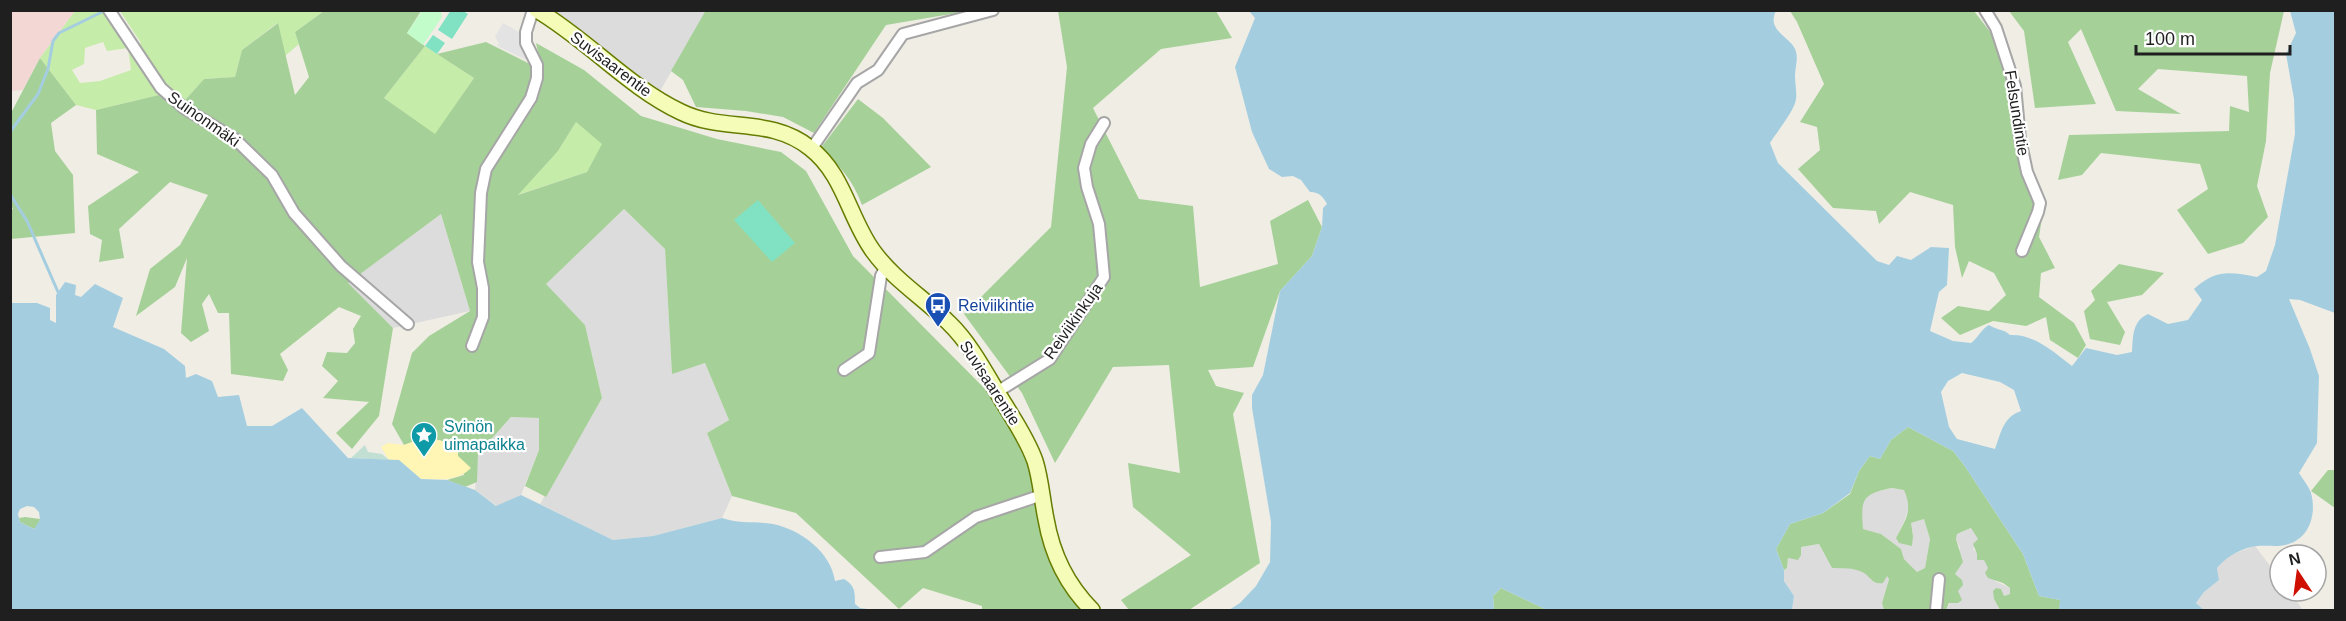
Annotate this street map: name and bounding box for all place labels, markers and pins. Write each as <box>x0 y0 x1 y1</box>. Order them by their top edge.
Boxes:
bus stop icon: Reiviikintie <box>923 290 953 328</box>
place label: Reiviikintie <box>958 297 1035 314</box>
place label: Svinön uimapaikka <box>444 418 525 453</box>
place icon: Svinön uimapaikka <box>409 420 439 458</box>

